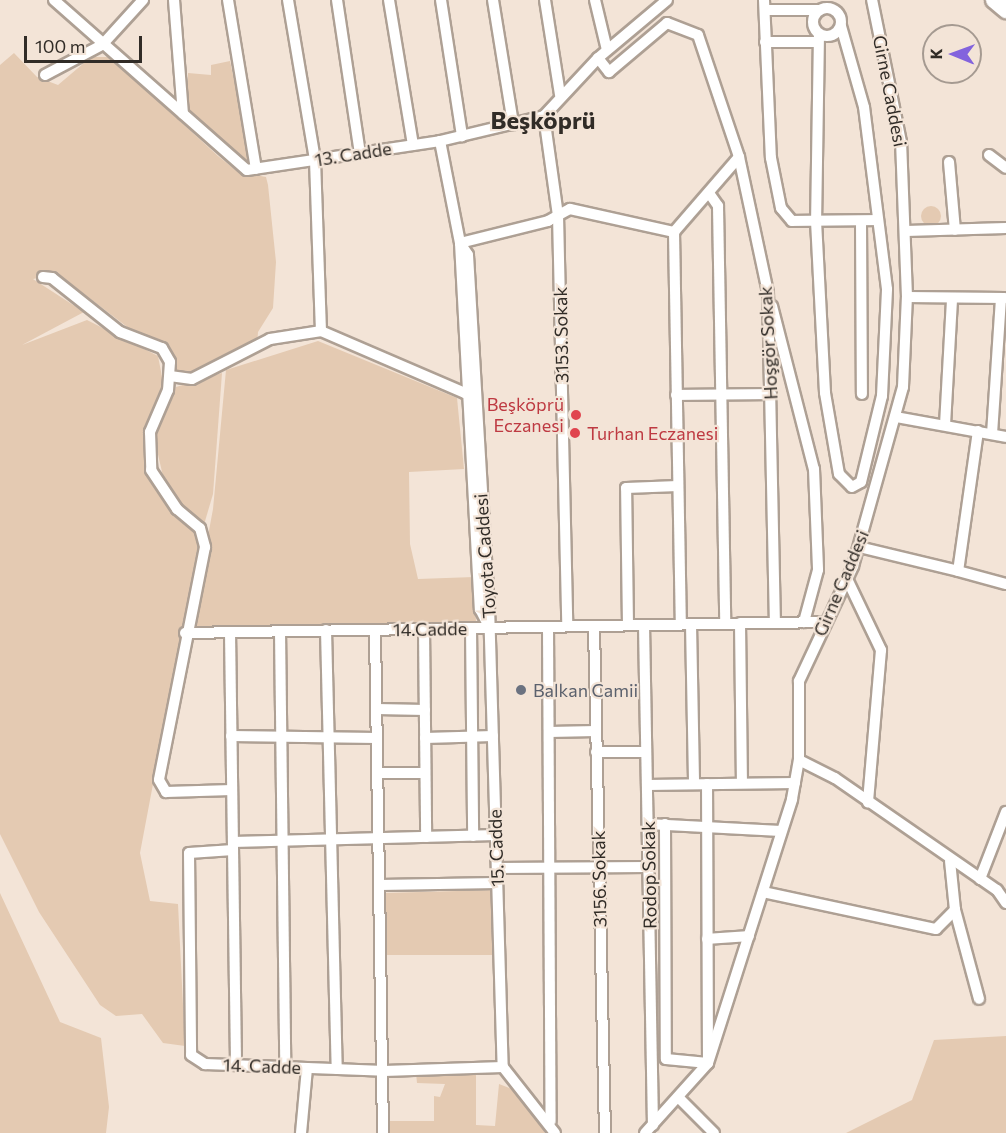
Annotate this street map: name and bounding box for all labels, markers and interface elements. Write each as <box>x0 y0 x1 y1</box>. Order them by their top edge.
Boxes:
scale bar <box>27 24 146 62</box>
north arrow <box>922 24 982 84</box>
street label: Girne Caddesi <box>869 33 911 149</box>
text: 100 m <box>35 35 85 57</box>
text: K <box>926 48 945 59</box>
district label: Beşköprü <box>491 106 595 134</box>
street label: 13. Cadde <box>313 137 393 171</box>
street label: Hoşgör Sokak <box>754 286 782 400</box>
street label: 3153. Sokak <box>549 287 573 383</box>
place label: Beşköprü Eczanesi <box>487 394 564 436</box>
marker: Beşköprü Eczanesi <box>569 408 583 422</box>
place label: Turhan Eczanesi <box>587 422 718 444</box>
marker: Turhan Eczanesi <box>568 426 582 440</box>
street label: Toyota Caddesi <box>470 493 500 619</box>
street label: Girne Caddesi <box>809 527 873 639</box>
street label: 14.Cadde <box>393 618 467 640</box>
place label: Balkan Camii <box>533 679 638 701</box>
marker: Balkan Camii <box>514 683 528 697</box>
street label: 15. Cadde <box>484 809 508 887</box>
street label: Rodop Sokak <box>637 821 661 929</box>
street label: 3156. Sokak <box>587 830 611 928</box>
street label: 14. Cadde <box>223 1054 301 1078</box>

